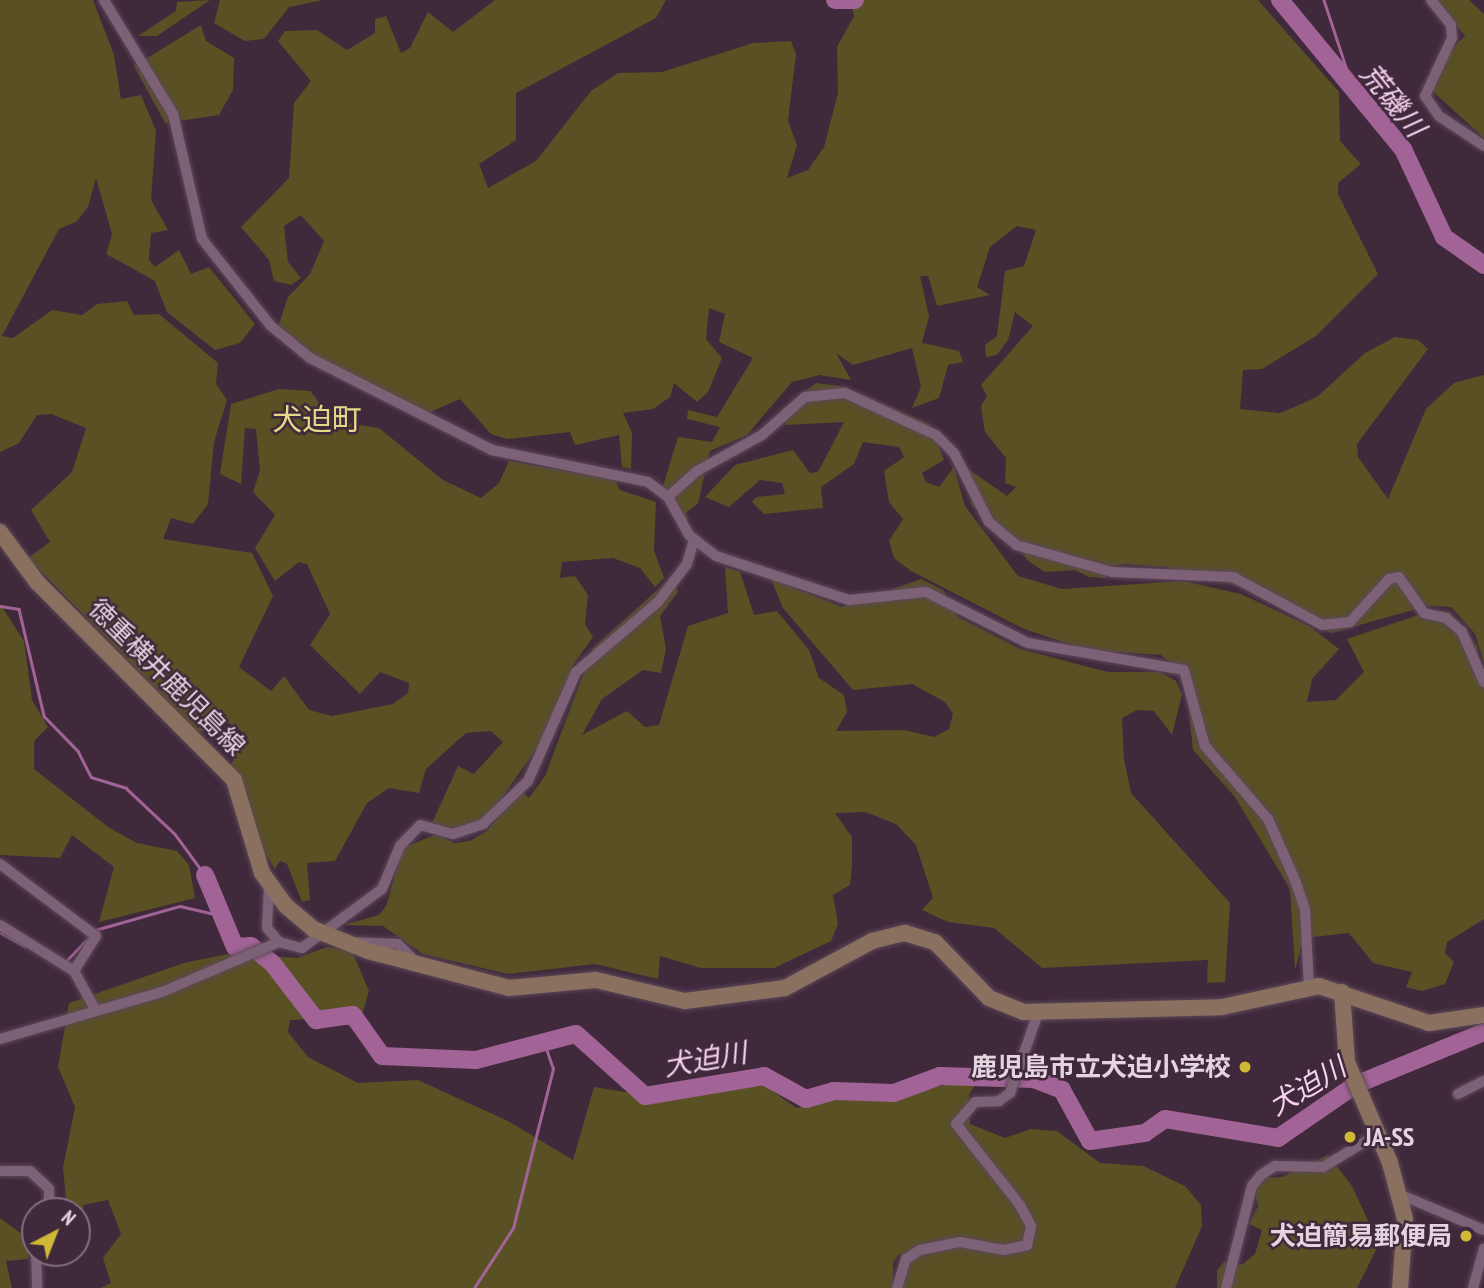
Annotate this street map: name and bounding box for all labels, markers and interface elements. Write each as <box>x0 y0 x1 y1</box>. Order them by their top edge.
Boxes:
water label: 荒磯川 <box>1354 57 1432 143</box>
district label: 犬迫町 <box>272 401 362 437</box>
street label: 徳重横井鹿児島線 <box>82 592 252 762</box>
water label: 犬迫川 <box>661 1035 749 1083</box>
water label: 犬迫川 <box>1262 1050 1352 1122</box>
place label: 鹿児島市立犬迫小学校 <box>971 1051 1231 1083</box>
marker: 鹿児島市立犬迫小学校 <box>1237 1059 1253 1075</box>
place label: JA-SS <box>1364 1121 1414 1153</box>
marker: JA-SS <box>1342 1129 1358 1145</box>
north arrow <box>21 1197 91 1267</box>
text: N <box>57 1206 81 1230</box>
place label: 犬迫簡易郵便局 <box>1270 1220 1452 1252</box>
marker: 犬迫簡易郵便局 <box>1458 1228 1474 1244</box>

